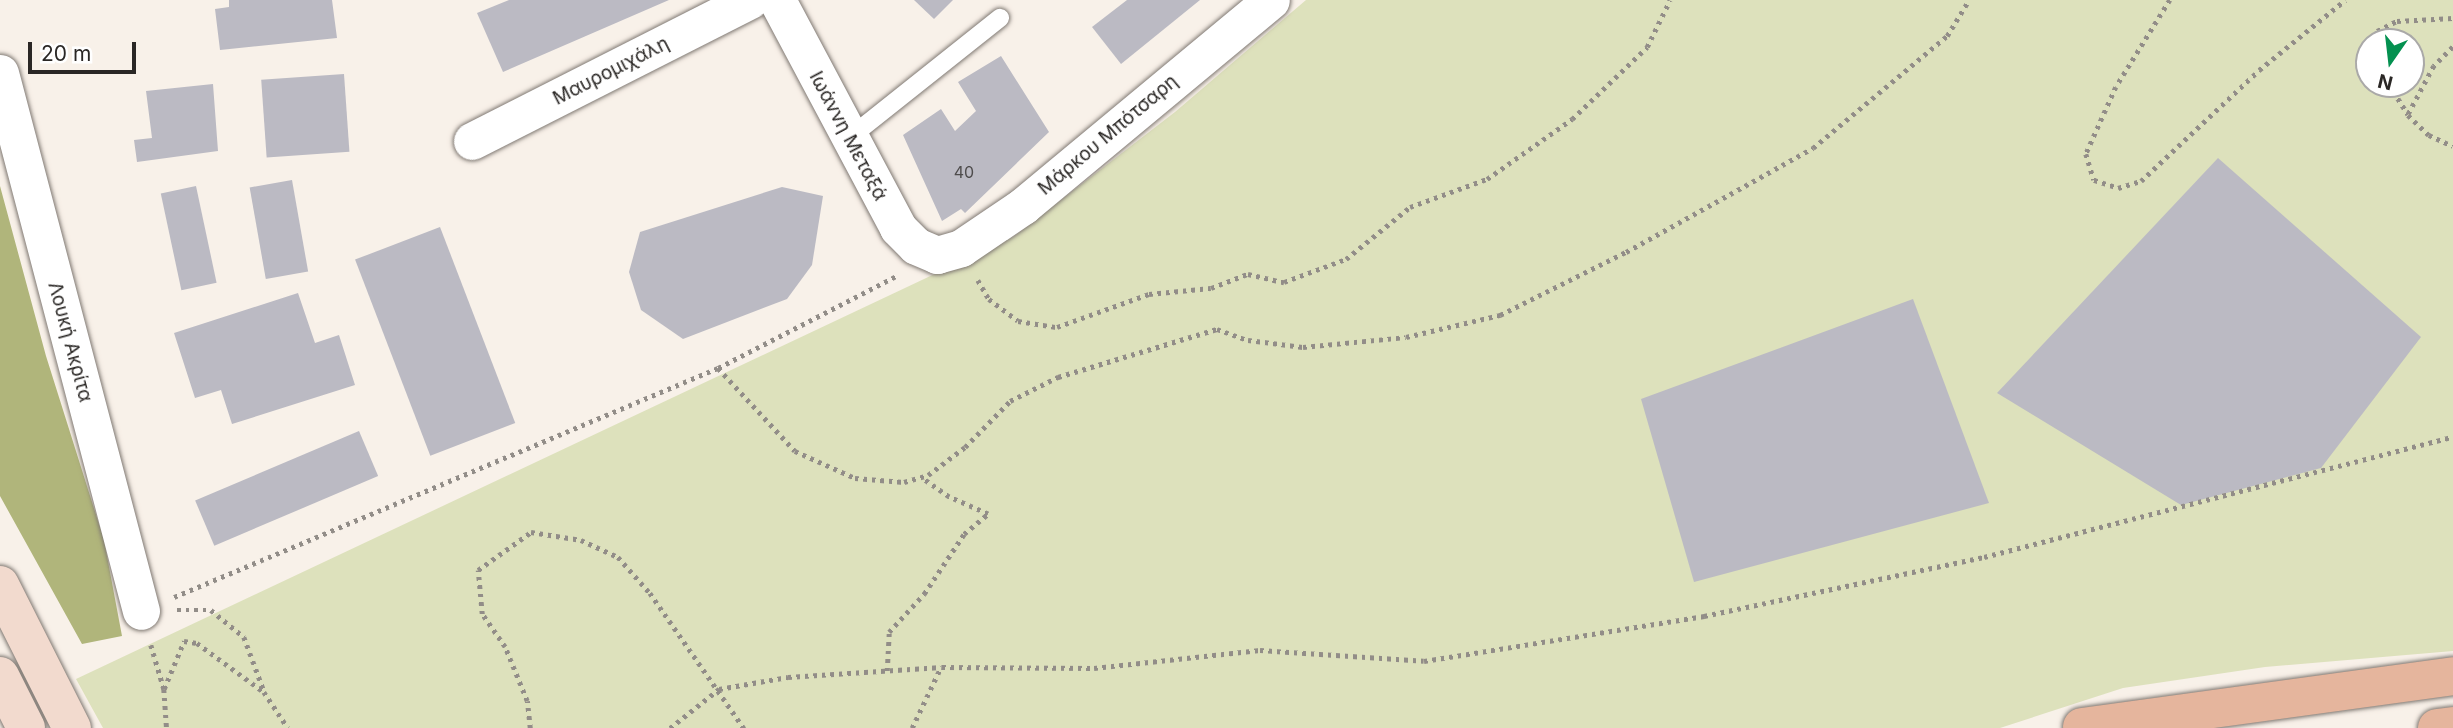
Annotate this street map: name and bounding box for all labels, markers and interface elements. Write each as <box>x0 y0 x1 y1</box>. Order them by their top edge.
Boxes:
scale bar <box>32 28 140 72</box>
north arrow <box>2355 28 2425 98</box>
street label: Μαυρομιχάλη <box>549 32 673 110</box>
text: 20 m <box>41 41 91 66</box>
street label: Ιωάννη Μεταξά <box>804 67 892 205</box>
text: N <box>2375 69 2395 95</box>
street label: Μάρκου Μπότσαρη <box>1034 70 1182 200</box>
house number: 40 <box>954 162 974 182</box>
street label: Λουκή Ακρίτα <box>43 279 97 405</box>

